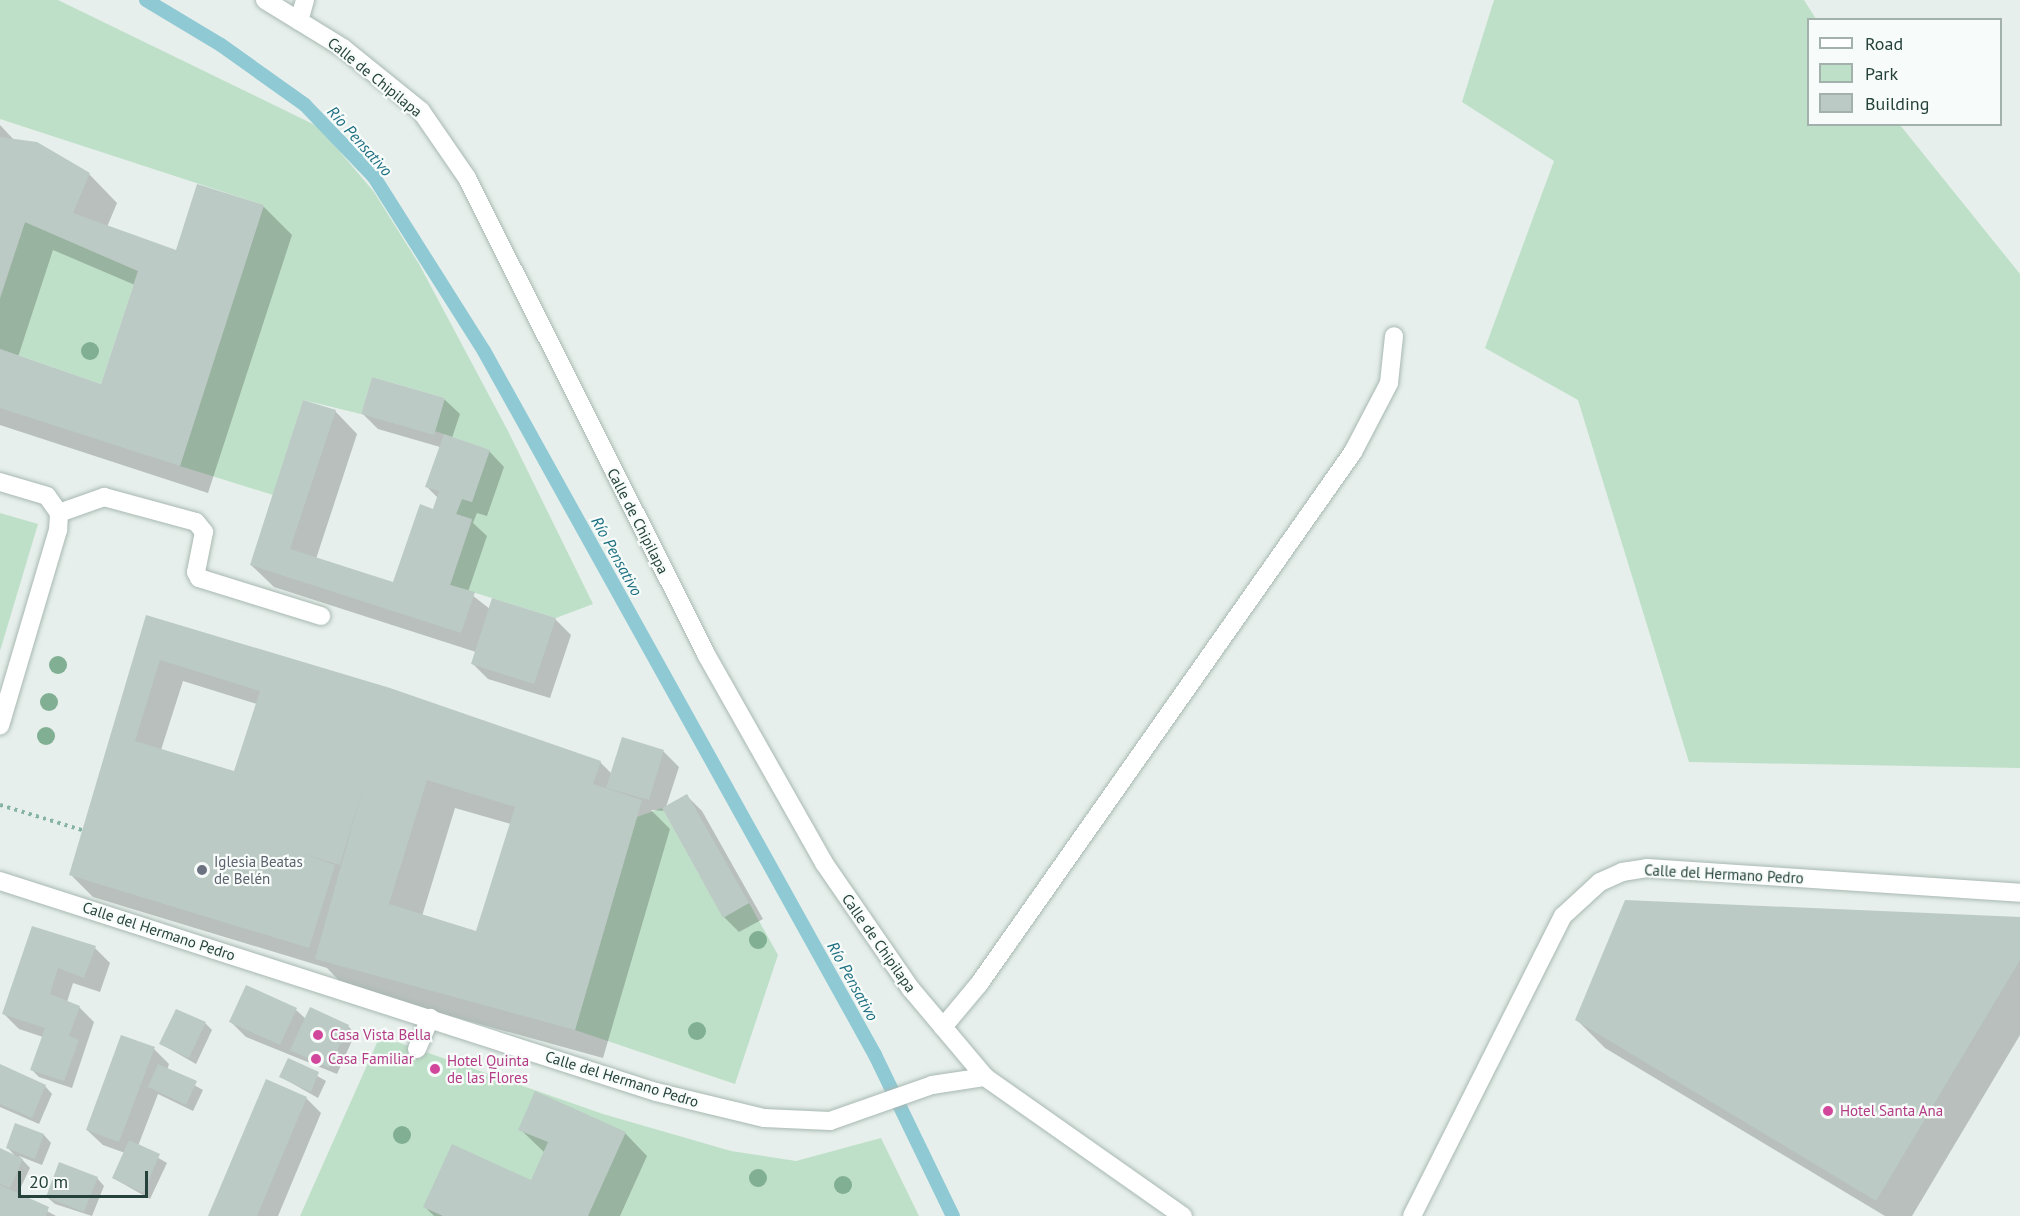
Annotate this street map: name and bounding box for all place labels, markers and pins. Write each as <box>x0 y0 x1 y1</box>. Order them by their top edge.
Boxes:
place label: Iglesia Beatas de Belén <box>214 852 303 887</box>
marker: Iglesia Beatas de Belén <box>195 863 209 877</box>
place label: Casa Vista Bella <box>330 1026 431 1044</box>
marker: Casa Vista Bella <box>311 1028 325 1042</box>
place label: Casa Familiar <box>328 1050 414 1068</box>
place label: Hotel Quinta de las Flores <box>447 1051 529 1086</box>
marker: Casa Familiar <box>309 1052 323 1066</box>
marker: Hotel Quinta de las Flores <box>428 1062 442 1076</box>
place label: Hotel Santa Ana <box>1840 1102 1944 1120</box>
marker: Hotel Santa Ana <box>1821 1104 1835 1118</box>

